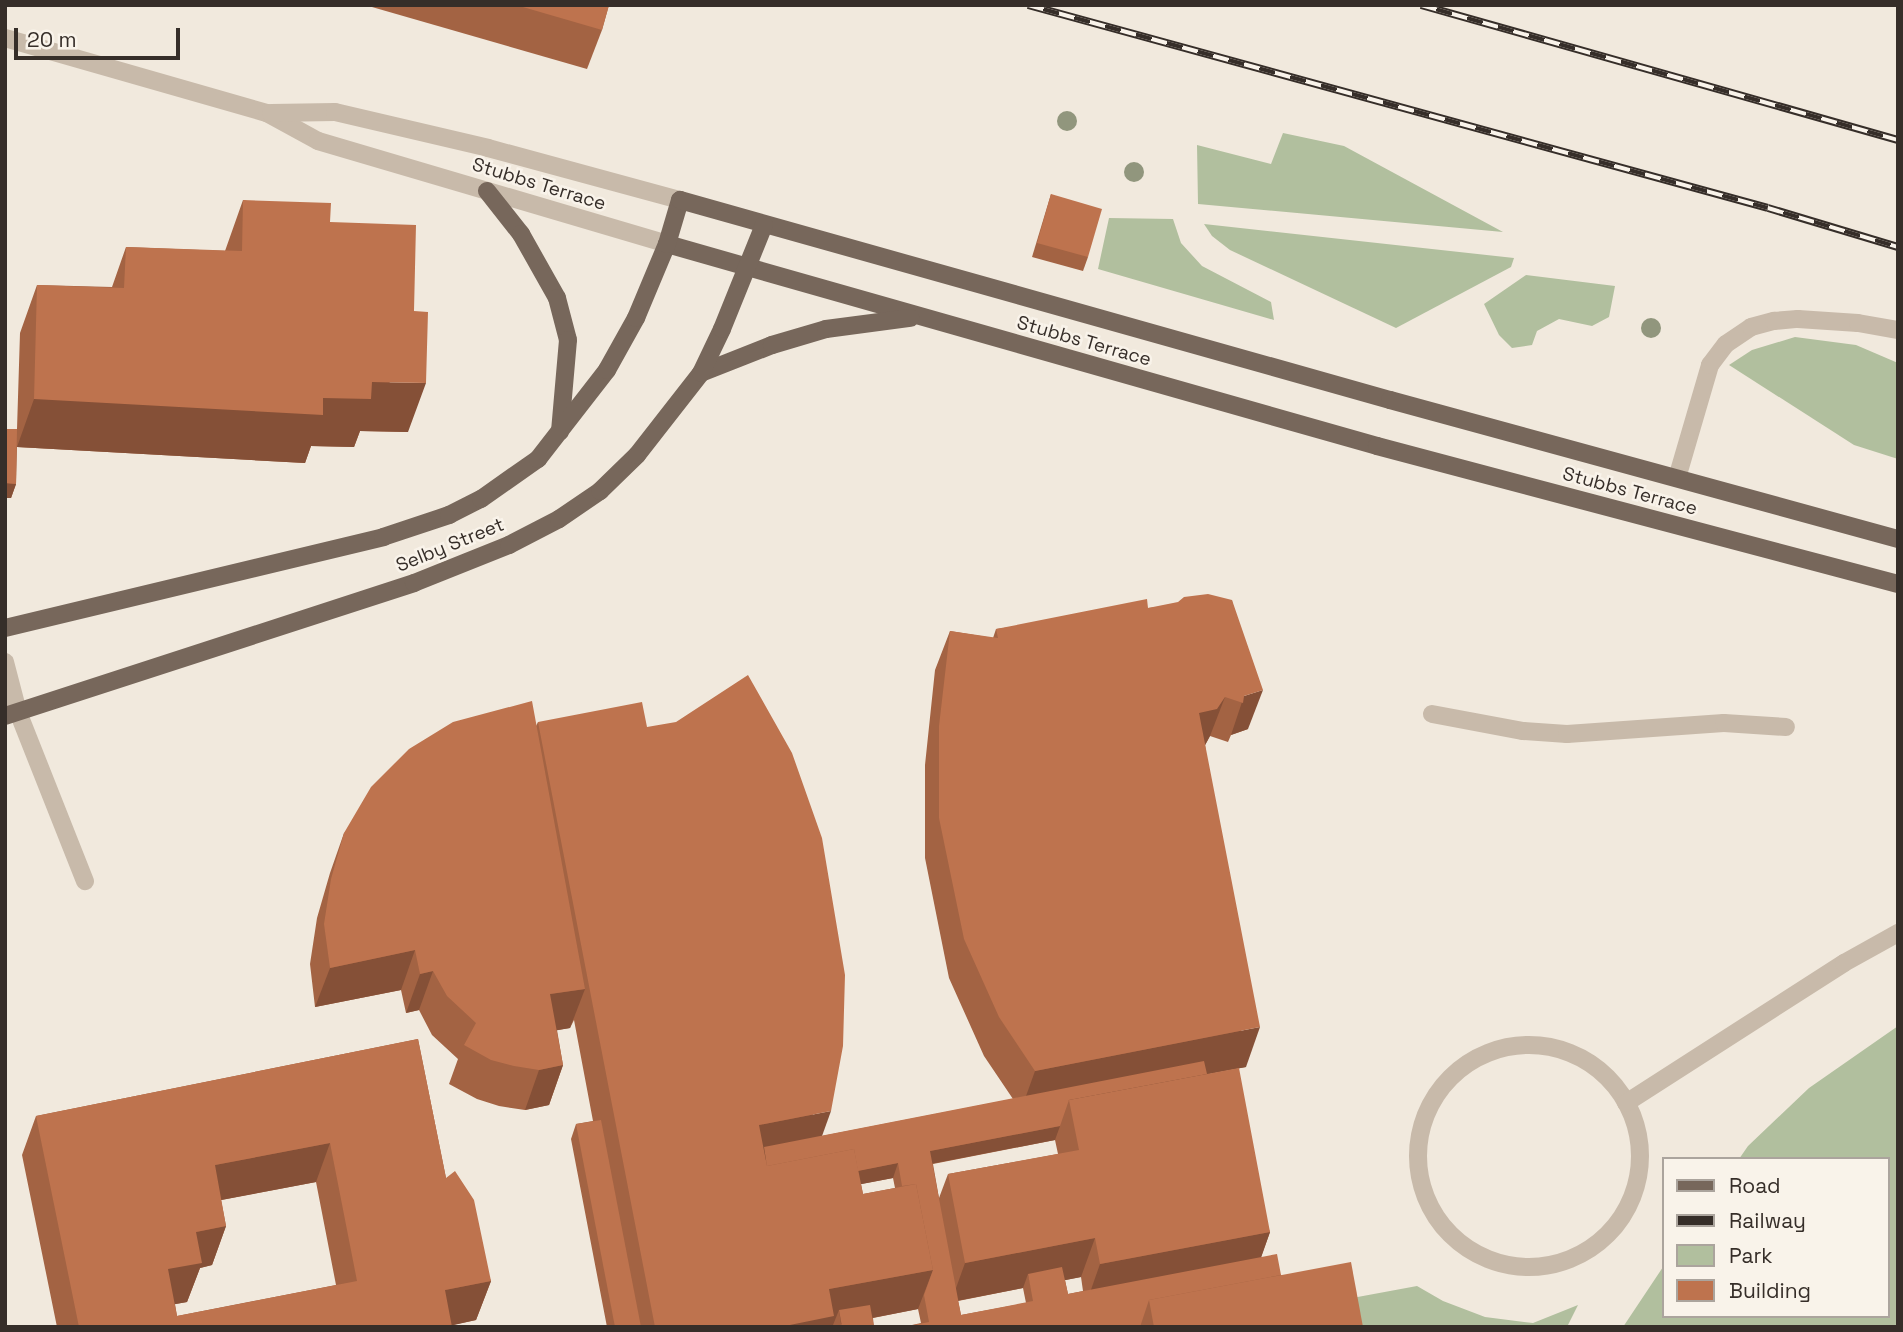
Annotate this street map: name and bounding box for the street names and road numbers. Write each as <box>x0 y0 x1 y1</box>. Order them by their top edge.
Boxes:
street label: Stubbs Terrace <box>469 153 609 215</box>
street label: Stubbs Terrace <box>1014 311 1154 371</box>
street label: Stubbs Terrace <box>1560 462 1700 520</box>
street label: Selby Street <box>393 513 507 577</box>

